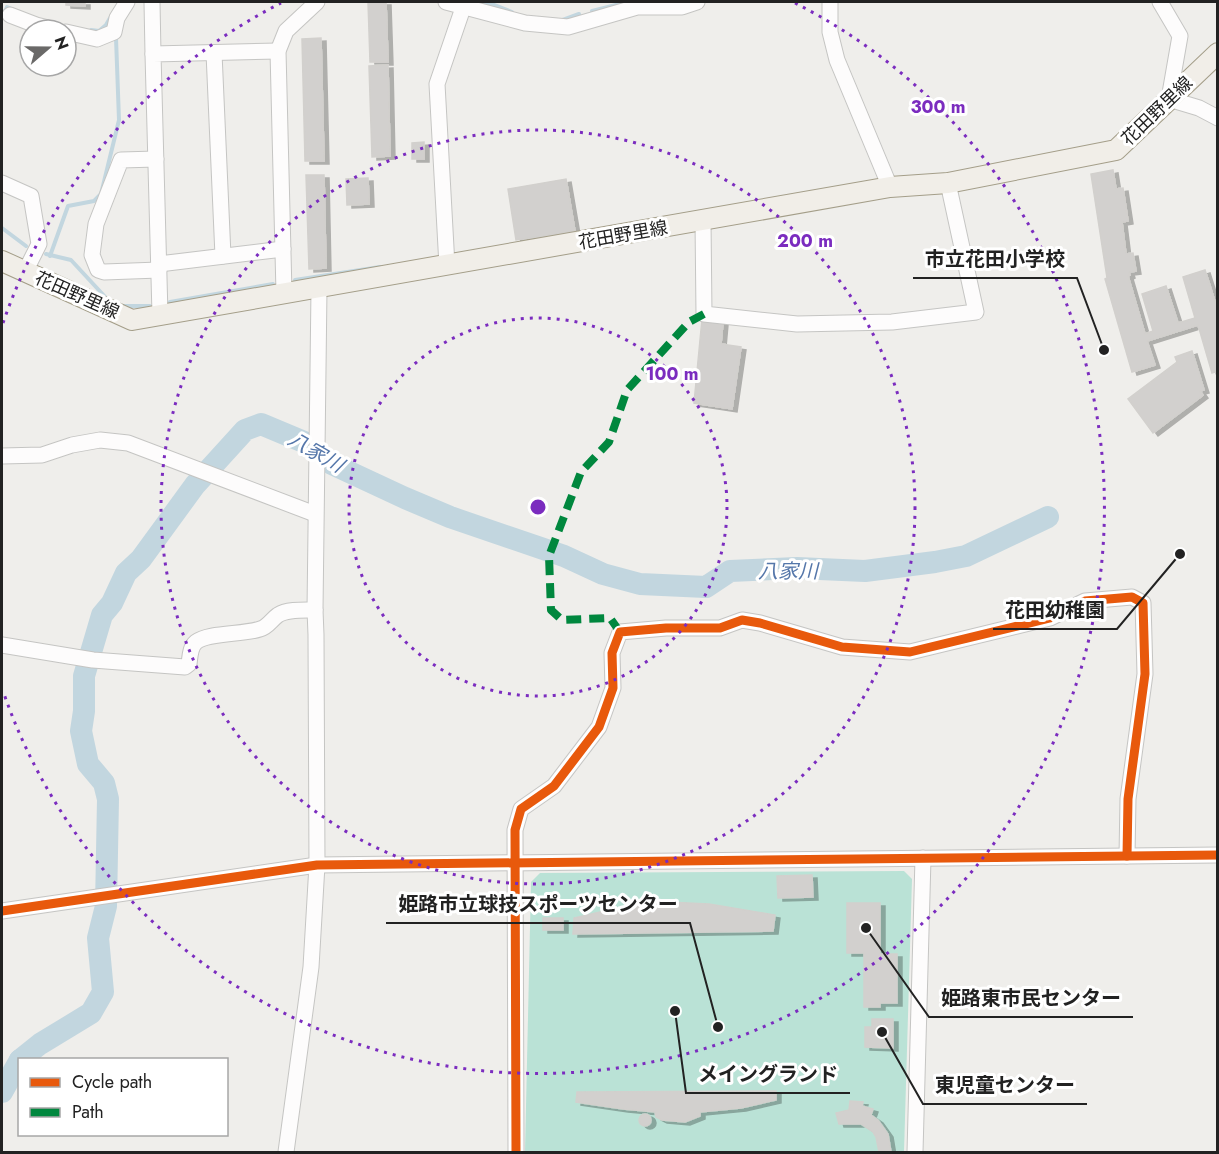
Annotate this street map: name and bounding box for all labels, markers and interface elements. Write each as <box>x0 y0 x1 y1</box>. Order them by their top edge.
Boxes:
north arrow <box>18 18 78 78</box>
text: N <box>49 33 75 53</box>
street label: 花田野里線 <box>1116 70 1198 152</box>
text: 300 m <box>910 94 966 120</box>
street label: 花田野里線 <box>576 214 670 256</box>
text: 200 m <box>777 228 833 254</box>
callout: 市立花田小学校 <box>913 240 1077 278</box>
text: 市立花田小学校 <box>925 245 1065 274</box>
street label: 花田野里線 <box>31 265 123 325</box>
text: 100 m <box>645 361 699 387</box>
water label: 八家川 <box>283 425 351 481</box>
centre of rings <box>528 497 548 517</box>
water label: 八家川 <box>758 557 820 586</box>
callout: 花田幼稚園 <box>993 591 1117 629</box>
text: 花田幼稚園 <box>1005 596 1105 625</box>
callout: 姫路市立球技スポーツセンター <box>386 885 690 923</box>
text: 姫路市立球技スポーツセンター <box>398 890 678 919</box>
callout: 姫路東市民センター <box>929 979 1133 1017</box>
text: 姫路東市民センター <box>941 984 1121 1013</box>
callout: メイングランド <box>686 1055 850 1093</box>
legend <box>18 1058 228 1136</box>
text: メイングランド <box>698 1060 838 1089</box>
callout: 東児童センター <box>923 1066 1087 1104</box>
text: Cycle path <box>72 1069 152 1095</box>
text: 東児童センター <box>935 1071 1075 1100</box>
text: Path <box>72 1099 104 1125</box>

